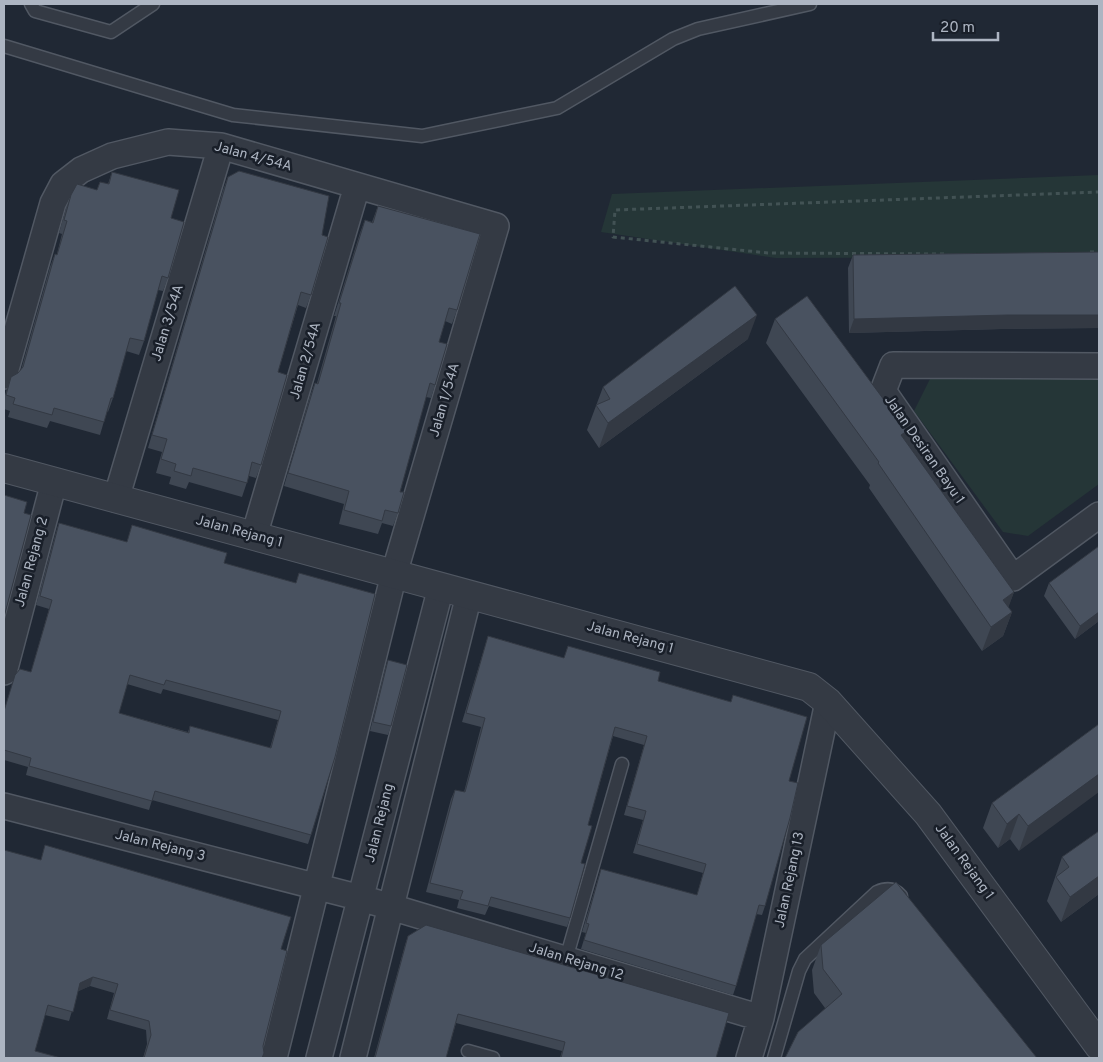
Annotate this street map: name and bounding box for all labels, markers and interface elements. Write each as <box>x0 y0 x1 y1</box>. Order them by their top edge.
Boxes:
scale bar <box>933 10 998 42</box>
text: 20 m <box>940 19 975 38</box>
street label: Jalan 4/54A <box>212 138 294 176</box>
street label: Jalan 3/54A <box>148 283 188 363</box>
street label: Jalan 2/54A <box>287 320 325 402</box>
street label: Jalan 1/54A <box>426 361 464 439</box>
street label: Jalan Desiran Bayu 1 <box>880 392 968 508</box>
street label: Jalan Rejang 1 <box>194 512 284 552</box>
street label: Jalan Rejang 2 <box>12 515 52 609</box>
street label: Jalan Rejang 1 <box>585 618 675 658</box>
street label: Jalan Rejang <box>362 782 398 864</box>
street label: Jalan Rejang 1 <box>931 821 997 903</box>
street label: Jalan Rejang 3 <box>113 827 207 865</box>
street label: Jalan Rejang 13 <box>772 830 808 930</box>
street label: Jalan Rejang 12 <box>527 940 625 984</box>

